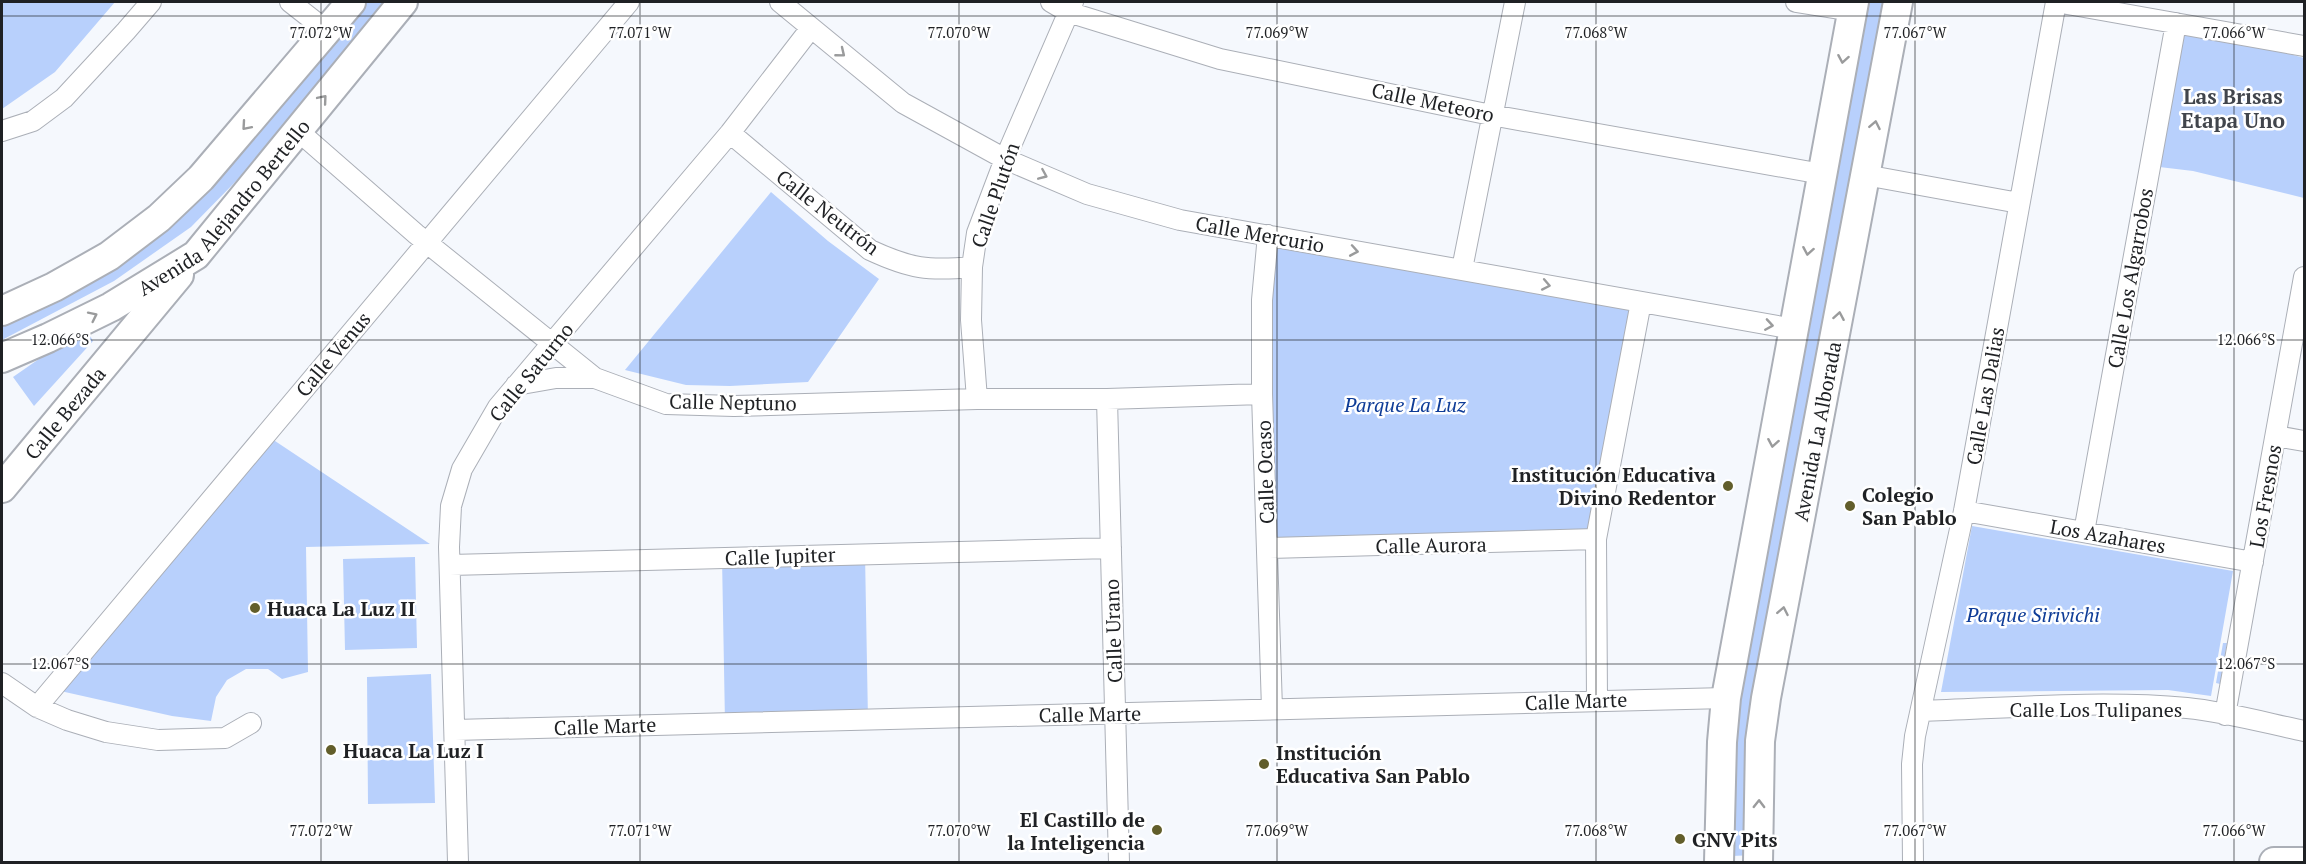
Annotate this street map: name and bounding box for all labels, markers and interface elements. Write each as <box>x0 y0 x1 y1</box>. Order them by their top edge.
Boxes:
text: 77.072°W <box>289 22 354 42</box>
text: 77.071°W <box>608 22 673 42</box>
text: 77.070°W <box>927 22 992 42</box>
text: 77.069°W <box>1245 22 1310 42</box>
text: 77.068°W <box>1564 22 1629 42</box>
text: 77.067°W <box>1883 22 1948 42</box>
text: 77.066°W <box>2202 22 2267 42</box>
one-way arrow <box>835 45 846 56</box>
one-way arrow <box>1837 54 1850 64</box>
street label: Calle Meteoro <box>1369 76 1497 128</box>
district label: Las Brisas Etapa Uno <box>2181 82 2285 134</box>
one-way arrow <box>315 95 326 106</box>
street label: Avenida Alejandro Bertello <box>132 113 316 301</box>
one-way arrow <box>242 119 253 130</box>
one-way arrow <box>1868 120 1881 130</box>
street label: Calle Plutón <box>964 139 1026 251</box>
street label: Calle Neutrón <box>771 163 885 261</box>
one-way arrow <box>1036 168 1047 180</box>
street label: Calle Los Algarrobos <box>2101 186 2159 370</box>
street label: Calle Mercurio <box>1193 209 1327 259</box>
one-way arrow <box>1349 244 1358 256</box>
one-way arrow <box>1802 246 1815 256</box>
one-way arrow <box>1540 278 1550 291</box>
street label: Calle Venus <box>289 306 377 402</box>
one-way arrow <box>86 312 97 323</box>
one-way arrow <box>1832 312 1845 322</box>
street label: Calle Saturno <box>483 317 579 427</box>
one-way arrow <box>1764 318 1773 330</box>
street label: Calle Las Dalias <box>1960 325 2010 467</box>
text: 12.066°S <box>31 329 89 349</box>
text: 12.066°S <box>2217 329 2275 349</box>
street label: Avenida La Alborada <box>1786 339 1847 523</box>
street label: Calle Bezada <box>18 360 111 465</box>
street label: Calle Neptuno <box>669 387 797 417</box>
park label: Parque La Luz <box>1343 391 1467 418</box>
street label: Calle Ocaso <box>1250 420 1280 524</box>
one-way arrow <box>1767 437 1780 447</box>
street label: Los Fresnos <box>2243 442 2287 550</box>
place label: Institución Educativa Divino Redentor <box>1511 461 1716 511</box>
marker: Institución Educativa Divino Redentor <box>1721 479 1735 493</box>
place label: Colegio San Pablo <box>1862 481 1957 531</box>
marker: Colegio San Pablo <box>1843 499 1857 513</box>
street label: Los Azahares <box>2048 513 2168 559</box>
street label: Calle Aurora <box>1375 531 1487 559</box>
street label: Calle Jupiter <box>724 541 836 571</box>
street label: Calle Urano <box>1098 579 1128 683</box>
place label: Huaca La Luz II <box>267 595 415 622</box>
marker: Huaca La Luz II <box>248 601 262 615</box>
park label: Parque Sirivichi <box>1965 601 2100 628</box>
one-way arrow <box>1776 606 1789 616</box>
text: 12.067°S <box>31 653 89 673</box>
text: 12.067°S <box>2217 653 2275 673</box>
street label: Calle Marte <box>1524 686 1628 716</box>
street label: Calle Los Tulipanes <box>2010 696 2182 723</box>
street label: Calle Marte <box>1038 700 1142 728</box>
street label: Calle Marte <box>553 711 657 741</box>
place label: Huaca La Luz I <box>343 737 484 764</box>
place label: Institución Educativa San Pablo <box>1276 739 1470 789</box>
marker: Huaca La Luz I <box>324 743 338 757</box>
marker: Institución Educativa San Pablo <box>1257 757 1271 771</box>
one-way arrow <box>1753 800 1765 809</box>
place label: El Castillo de la Inteligencia <box>1007 806 1145 856</box>
text: 77.072°W <box>289 820 354 840</box>
text: 77.071°W <box>608 820 673 840</box>
text: 77.070°W <box>927 820 992 840</box>
text: 77.069°W <box>1245 820 1310 840</box>
text: 77.068°W <box>1564 820 1629 840</box>
text: 77.067°W <box>1883 820 1948 840</box>
text: 77.066°W <box>2202 820 2267 840</box>
marker: El Castillo de la Inteligencia <box>1150 823 1164 837</box>
place label: GNV Pits <box>1692 826 1778 853</box>
marker: GNV Pits <box>1673 832 1687 846</box>

